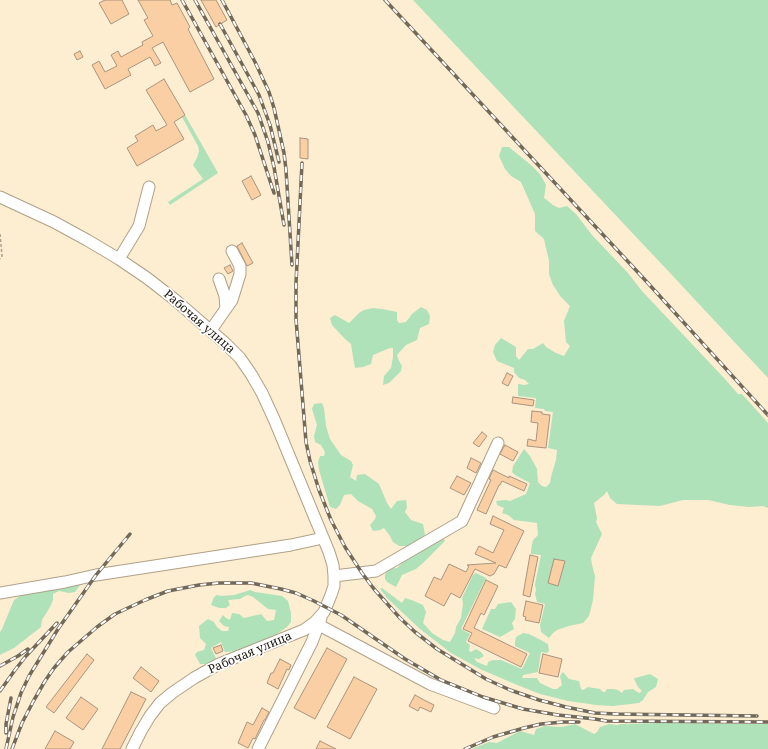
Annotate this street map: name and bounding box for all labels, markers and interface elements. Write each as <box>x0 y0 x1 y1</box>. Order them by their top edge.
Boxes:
street label: Рабочая улица <box>160 287 238 357</box>
street label: Рабочая улица <box>206 629 294 677</box>

